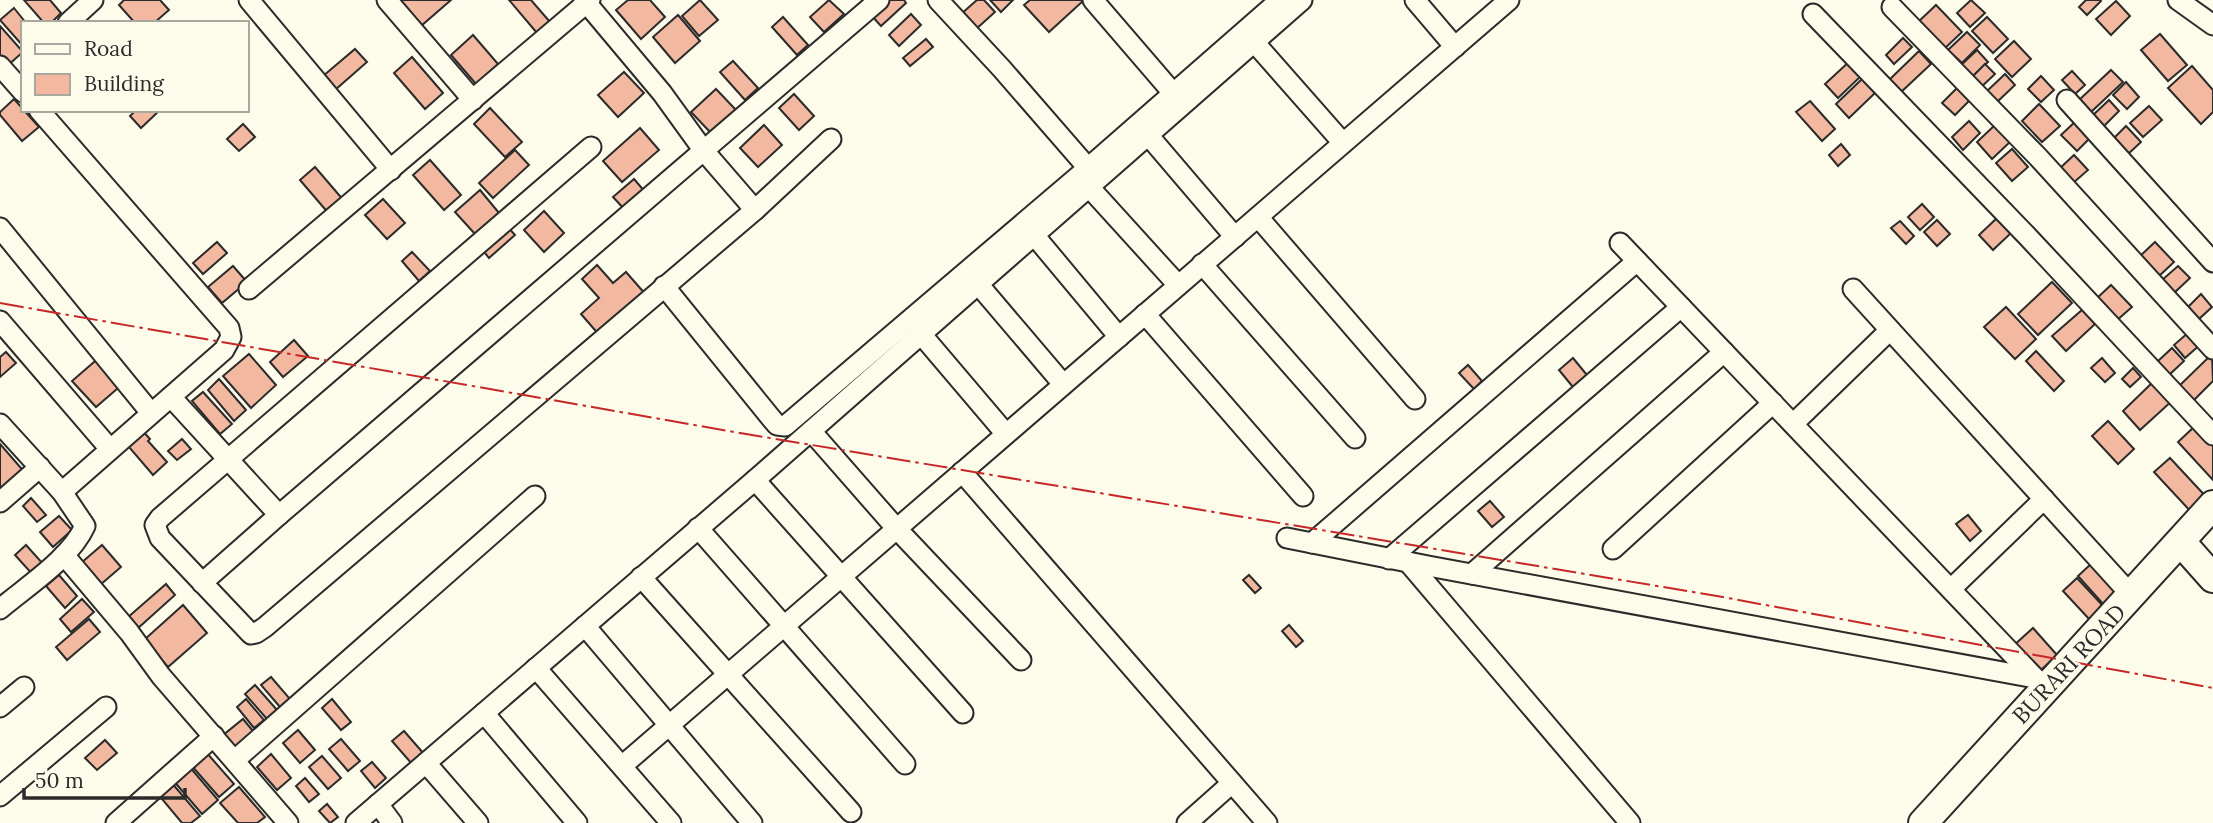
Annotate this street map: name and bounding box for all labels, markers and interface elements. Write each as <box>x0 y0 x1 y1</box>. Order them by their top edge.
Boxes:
legend <box>21 21 248 112</box>
text: Road <box>84 35 133 62</box>
text: Building <box>84 70 164 97</box>
street label: BURARI ROAD <box>2006 598 2132 730</box>
scale bar <box>24 756 186 800</box>
text: 50 m <box>35 767 84 794</box>

